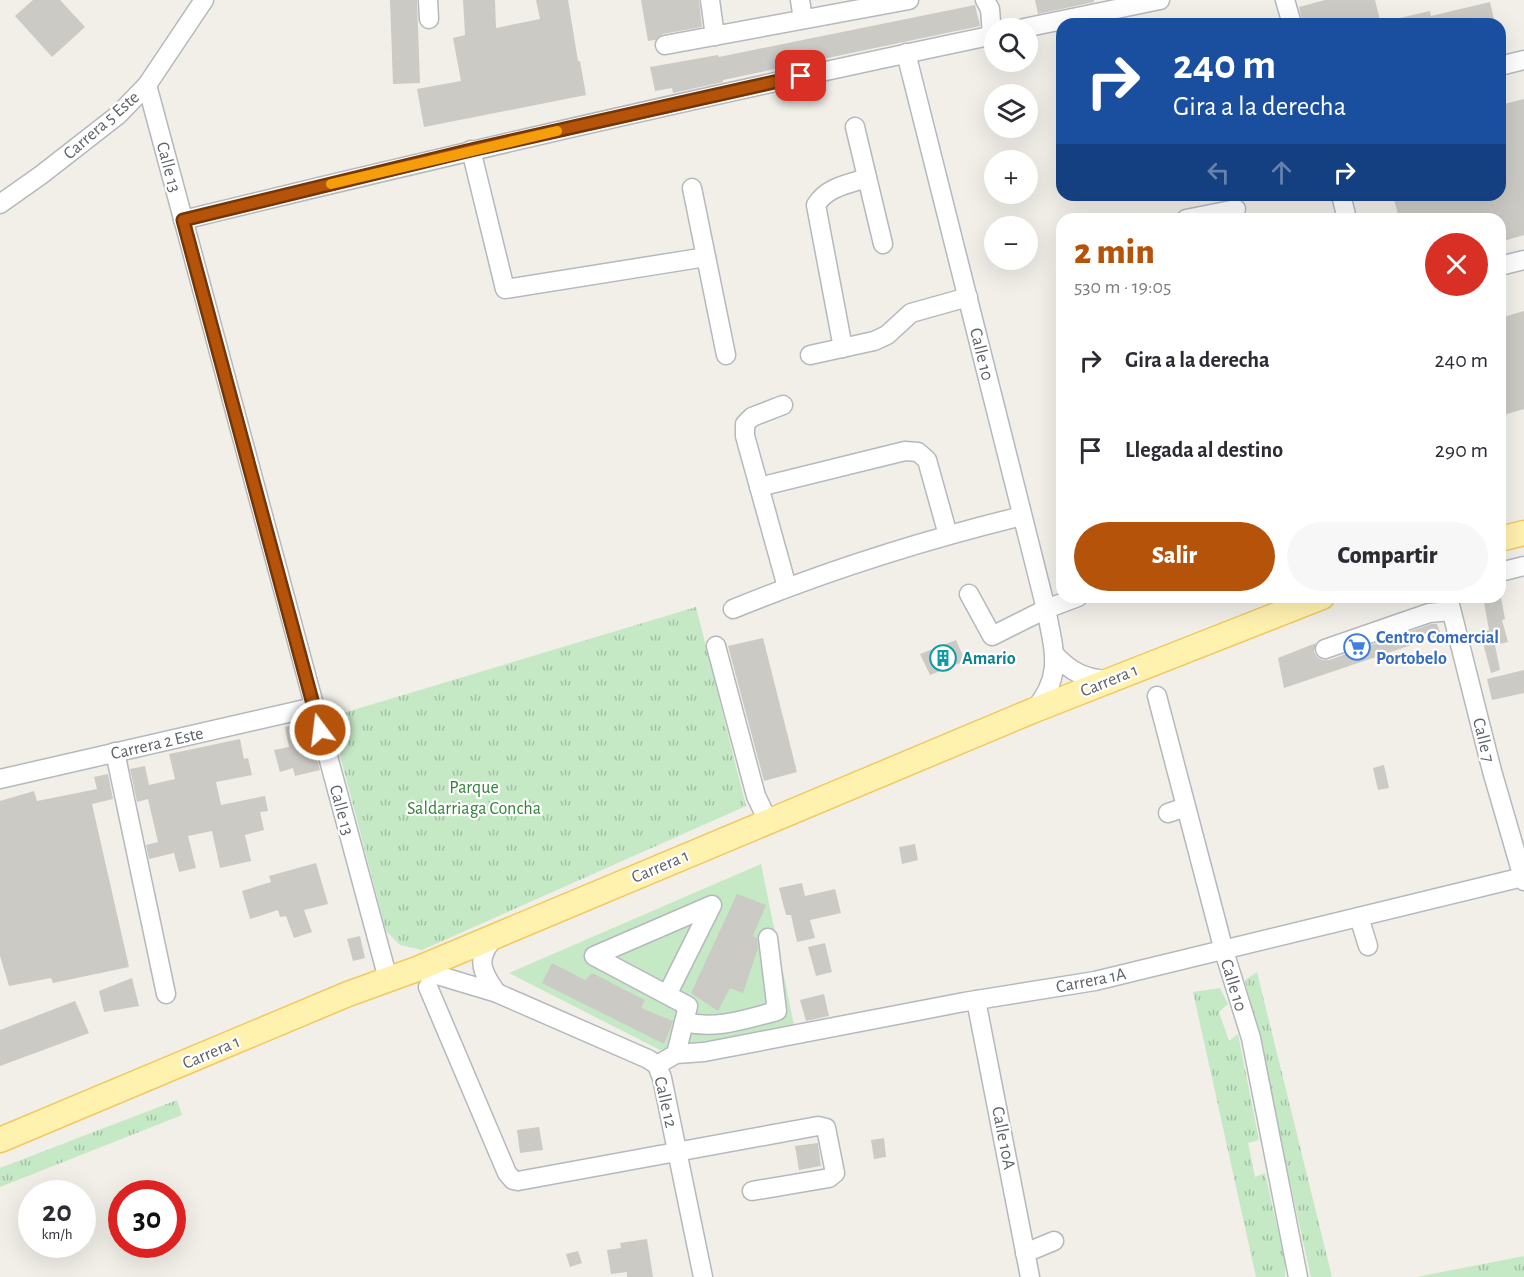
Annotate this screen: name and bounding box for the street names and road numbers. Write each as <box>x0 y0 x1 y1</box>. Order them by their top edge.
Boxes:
street label: Carrera 5 Este <box>60 88 143 163</box>
street label: Calle 13 <box>153 140 183 194</box>
street label: Calle 10 <box>966 326 996 382</box>
street label: Carrera 1 <box>1078 661 1141 701</box>
street label: Calle 7 <box>1469 716 1497 764</box>
street label: Carrera 2 Este <box>109 725 205 763</box>
street label: Calle 13 <box>326 783 356 837</box>
street label: Carrera 1 <box>629 847 692 887</box>
street label: Calle 10 <box>1217 957 1249 1014</box>
street label: Carrera 1A <box>1055 965 1128 997</box>
street label: Carrera 1 <box>180 1033 243 1073</box>
street label: Calle 12 <box>650 1075 680 1130</box>
street label: Calle 10A <box>988 1105 1018 1172</box>

